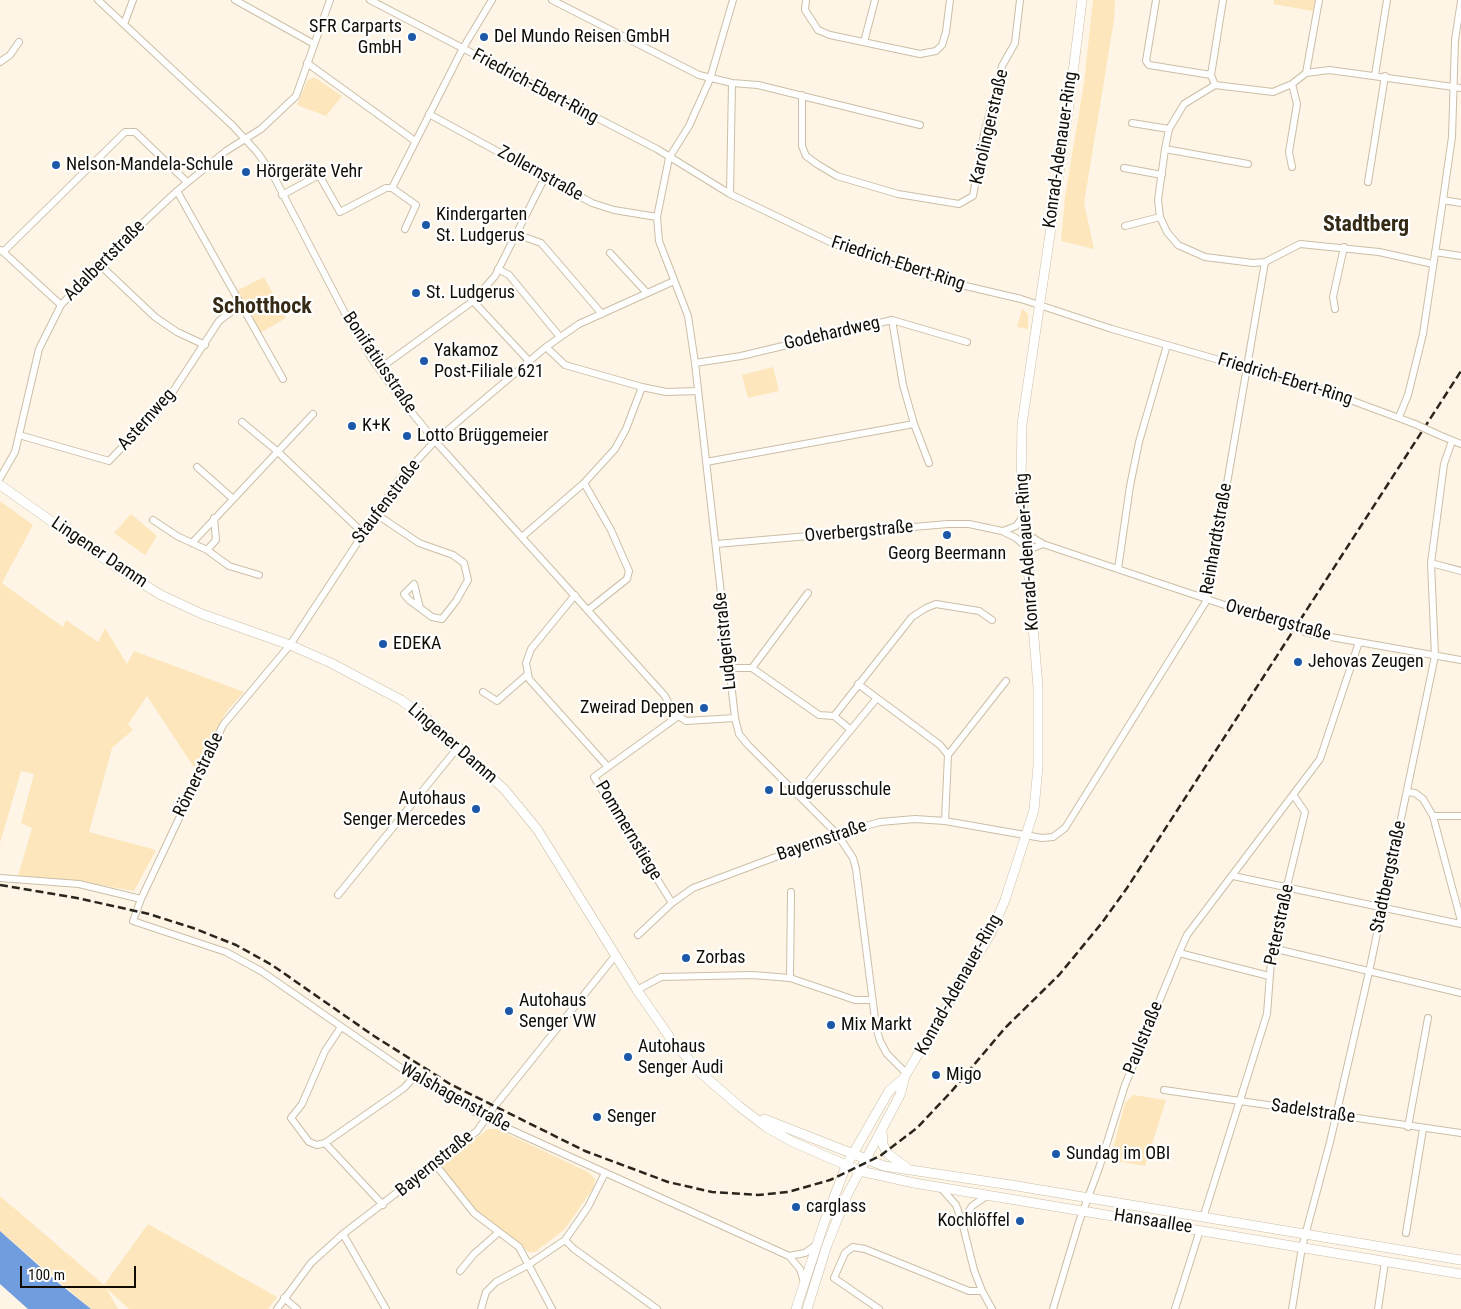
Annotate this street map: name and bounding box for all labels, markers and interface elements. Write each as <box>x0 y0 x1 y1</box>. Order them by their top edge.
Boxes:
place label: SFR Carparts GmbH <box>309 16 402 58</box>
place label: Del Mundo Reisen GmbH <box>494 26 670 48</box>
marker: SFR Carparts GmbH <box>406 31 418 43</box>
marker: Del Mundo Reisen GmbH <box>478 31 490 43</box>
street label: Friedrich-Ebert-Ring <box>468 45 602 129</box>
street label: Karolingerstraße <box>966 67 1014 187</box>
street label: Konrad-Adenauer-Ring <box>1039 70 1083 230</box>
street label: Zollernstraße <box>494 142 586 206</box>
place label: Nelson-Mandela-Schule <box>66 154 233 176</box>
marker: Nelson-Mandela-Schule <box>50 159 62 171</box>
place label: Hörgeräte Vehr <box>256 161 363 183</box>
marker: Hörgeräte Vehr <box>240 166 252 178</box>
place label: Kindergarten St. Ludgerus <box>436 204 527 246</box>
district label: Stadtberg <box>1323 212 1409 238</box>
street label: Adalbertstraße <box>60 216 150 306</box>
marker: Kindergarten St. Ludgerus <box>420 219 432 231</box>
street label: Friedrich-Ebert-Ring <box>828 232 968 296</box>
place label: St. Ludgerus <box>426 282 515 304</box>
marker: St. Ludgerus <box>410 287 422 299</box>
district label: Schotthock <box>212 294 312 320</box>
street label: Bonifatiusstraße <box>337 308 421 418</box>
street label: Godehardweg <box>782 312 882 356</box>
place label: Yakamoz Post-Filiale 621 <box>434 340 544 382</box>
street label: Friedrich-Ebert-Ring <box>1215 349 1355 411</box>
marker: Yakamoz Post-Filiale 621 <box>418 355 430 367</box>
street label: Asternweg <box>114 385 180 455</box>
place label: K+K <box>362 415 391 437</box>
marker: K+K <box>346 420 358 432</box>
place label: Lotto Brüggemeier <box>417 425 548 447</box>
marker: Lotto Brüggemeier <box>401 430 413 442</box>
street label: Staufenstraße <box>348 456 426 548</box>
street label: Konrad-Adenauer-Ring <box>1012 472 1044 632</box>
street label: Reinhardtstraße <box>1197 482 1237 596</box>
street label: Lingener Damm <box>47 513 151 593</box>
street label: Overbergstraße <box>804 516 914 548</box>
marker: Georg Beermann <box>941 529 953 541</box>
place label: Georg Beermann <box>888 543 1006 565</box>
street label: Ludgeristraße <box>710 591 742 691</box>
street label: Overbergstraße <box>1223 596 1333 646</box>
place label: EDEKA <box>393 633 441 655</box>
marker: EDEKA <box>377 638 389 650</box>
place label: Jehovas Zeugen <box>1308 651 1424 673</box>
marker: Jehovas Zeugen <box>1292 656 1304 668</box>
place label: Zweirad Deppen <box>580 697 694 719</box>
street label: Lingener Damm <box>403 699 501 789</box>
marker: Zweirad Deppen <box>698 702 710 714</box>
street label: Römerstraße <box>169 729 229 821</box>
street label: Pommernstiege <box>590 777 666 885</box>
place label: Ludgerusschule <box>779 779 891 801</box>
marker: Ludgerusschule <box>763 784 775 796</box>
place label: Autohaus Senger Mercedes <box>343 788 466 831</box>
marker: Autohaus Senger Mercedes <box>470 803 482 815</box>
street label: Bayernstraße <box>774 816 870 866</box>
street label: Stadtbergstraße <box>1367 819 1411 935</box>
street label: Peterstraße <box>1261 882 1299 968</box>
street label: Konrad-Adenauer-Ring <box>911 911 1007 1059</box>
place label: Zorbas <box>696 947 745 969</box>
marker: Zorbas <box>680 952 692 964</box>
place label: Autohaus Senger VW <box>519 990 596 1032</box>
street label: Paulstraße <box>1120 999 1168 1077</box>
marker: Autohaus Senger VW <box>503 1005 515 1017</box>
place label: Mix Markt <box>841 1014 912 1036</box>
marker: Mix Markt <box>825 1019 837 1031</box>
place label: Autohaus Senger Audi <box>638 1036 723 1078</box>
marker: Autohaus Senger Audi <box>622 1051 634 1063</box>
street label: Walshagenstraße <box>396 1059 514 1137</box>
place label: Migo <box>946 1064 982 1086</box>
marker: Migo <box>930 1069 942 1081</box>
street label: Sadelstraße <box>1270 1095 1356 1129</box>
place label: Senger <box>607 1106 656 1128</box>
marker: Senger <box>591 1111 603 1123</box>
street label: Bayernstraße <box>392 1126 478 1202</box>
place label: Sundag im OBI <box>1066 1143 1170 1165</box>
marker: Sundag im OBI <box>1050 1148 1062 1160</box>
place label: carglass <box>806 1196 866 1218</box>
marker: carglass <box>790 1201 802 1213</box>
street label: Hansaallee <box>1112 1205 1194 1239</box>
place label: Kochlöffel <box>937 1210 1010 1232</box>
marker: Kochlöffel <box>1014 1215 1026 1227</box>
scale bar <box>22 1256 139 1288</box>
text: 100 m <box>28 1266 65 1284</box>

